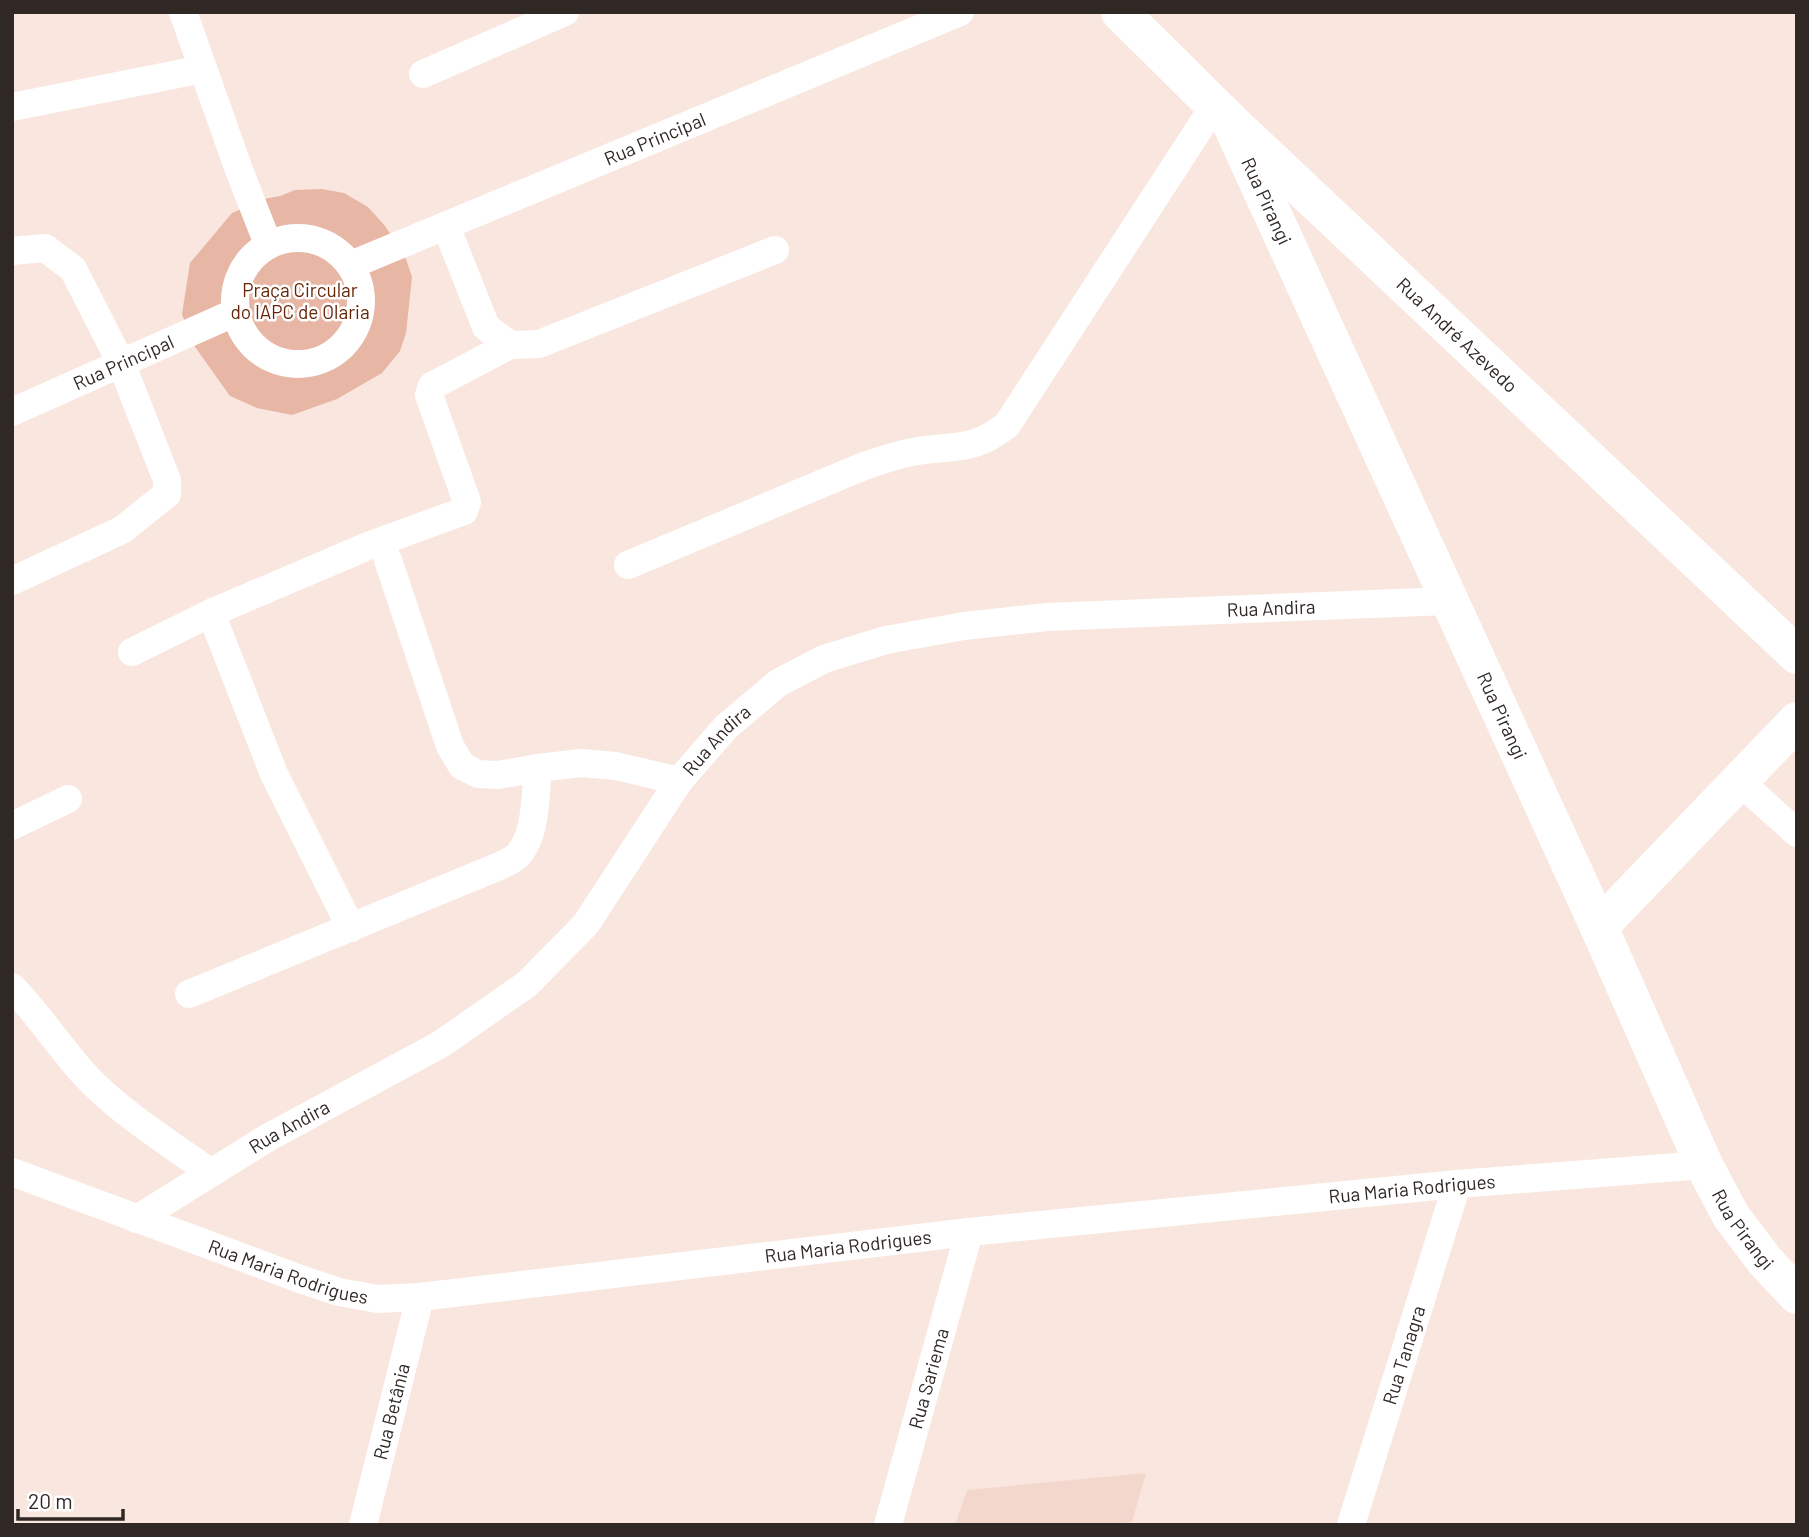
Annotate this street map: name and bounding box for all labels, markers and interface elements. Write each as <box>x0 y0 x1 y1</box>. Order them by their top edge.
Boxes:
street label: Rua Principal <box>600 107 709 170</box>
street label: Rua Pirangi <box>1237 154 1297 248</box>
street label: Rua André Azevedo <box>1392 272 1523 397</box>
park label: Praça Circular do IAPC de Olaria <box>230 278 370 323</box>
street label: Rua Principal <box>69 329 177 394</box>
street label: Rua Andira <box>1226 594 1316 621</box>
street label: Rua Pirangi <box>1473 668 1533 763</box>
street label: Rua Andira <box>677 700 755 780</box>
street label: Rua Andira <box>244 1095 333 1158</box>
street label: Rua Maria Rodrigues <box>1327 1169 1496 1208</box>
street label: Rua Pirangi <box>1708 1185 1779 1274</box>
street label: Rua Maria Rodrigues <box>763 1225 932 1267</box>
street label: Rua Maria Rodrigues <box>205 1234 370 1308</box>
street label: Rua Tanagra <box>1377 1303 1430 1407</box>
street label: Rua Sariema <box>903 1325 953 1431</box>
street label: Rua Betânia <box>368 1361 414 1462</box>
scale bar <box>18 1478 122 1522</box>
text: 20 m <box>28 1488 73 1513</box>

